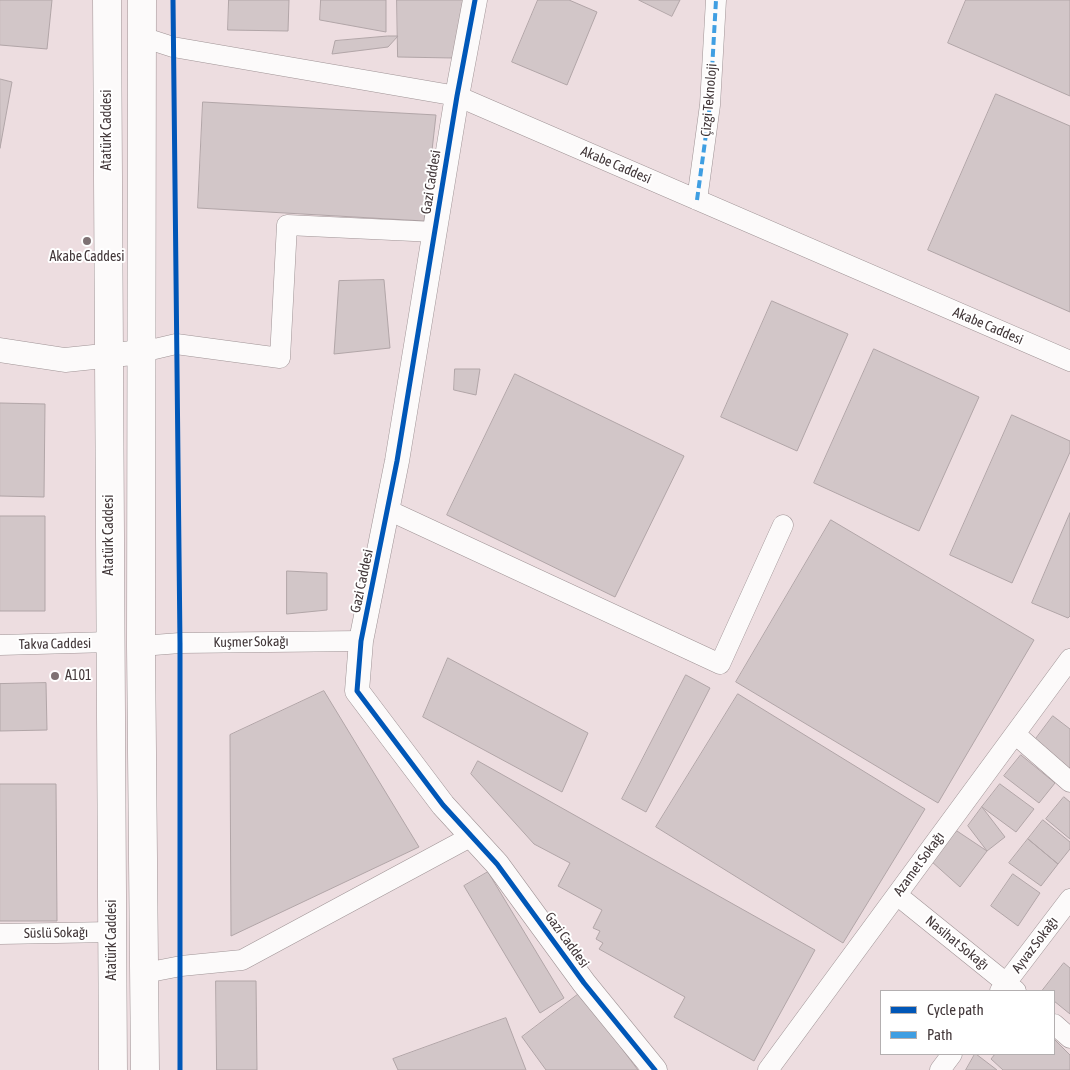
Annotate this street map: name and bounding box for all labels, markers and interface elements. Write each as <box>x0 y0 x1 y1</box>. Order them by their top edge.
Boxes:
street label: Çizgi Teknoloji <box>697 63 721 137</box>
street label: Atatürk Caddesi <box>99 89 115 171</box>
street label: Akabe Caddesi <box>578 143 654 187</box>
street label: Gazi Caddesi <box>418 149 444 215</box>
marker: Akabe Caddesi <box>81 235 93 247</box>
place label: Akabe Caddesi <box>49 249 125 265</box>
street label: Akabe Caddesi <box>950 304 1026 348</box>
street label: Atatürk Caddesi <box>101 494 117 576</box>
street label: Gazi Caddesi <box>347 548 377 614</box>
street label: Kuşmer Sokağı <box>213 633 289 651</box>
street label: Takva Caddesi <box>19 635 91 653</box>
place label: A101 <box>65 668 92 684</box>
marker: A101 <box>49 670 61 682</box>
street label: Azamet Sokağı <box>890 829 948 899</box>
street label: Atatürk Caddesi <box>104 899 120 981</box>
street label: Gazi Caddesi <box>541 909 593 971</box>
street label: Nasihat Sokağı <box>922 912 992 974</box>
street label: Ayvaz Sokağı <box>1008 914 1062 976</box>
street label: Süslü Sokağı <box>24 924 88 942</box>
legend <box>880 990 1055 1055</box>
text: Cycle path <box>927 1001 984 1018</box>
text: Path <box>927 1026 953 1043</box>

